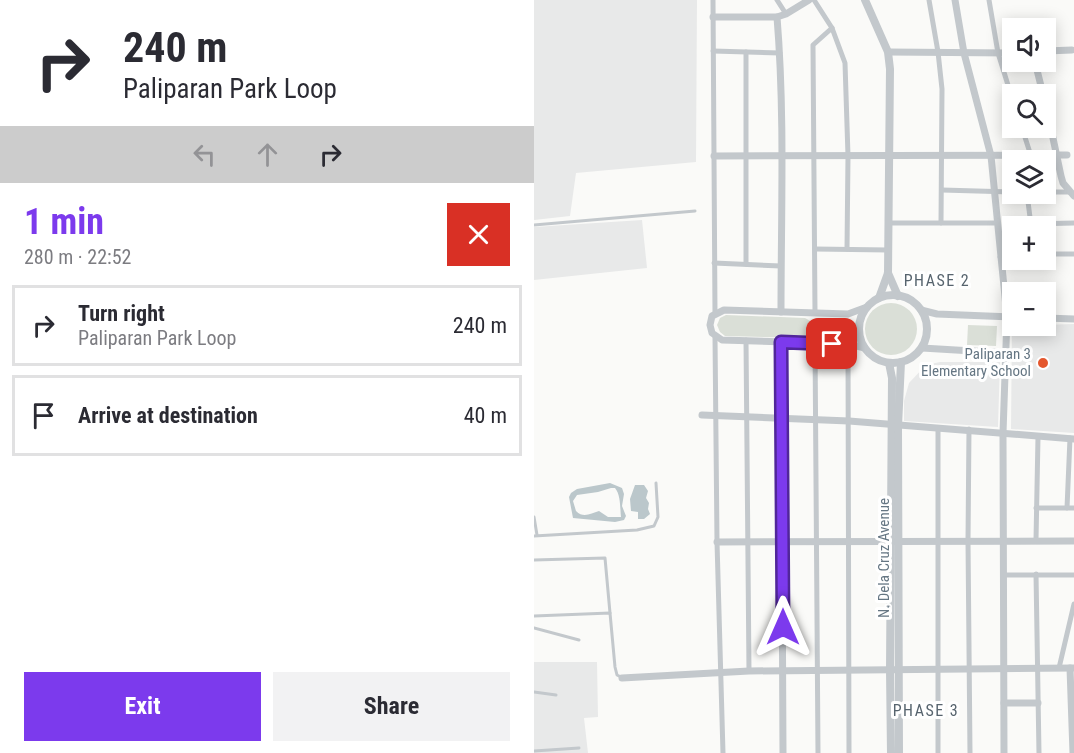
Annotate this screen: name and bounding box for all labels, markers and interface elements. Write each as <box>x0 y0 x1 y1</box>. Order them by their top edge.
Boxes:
map controls <box>1002 18 1056 336</box>
button: sound <box>1002 18 1056 72</box>
text: 240 m <box>123 23 228 72</box>
icon: right <box>24 24 102 102</box>
text: Paliparan Park Loop <box>123 73 337 105</box>
button: search <box>1002 84 1056 138</box>
icon: left <box>188 138 221 171</box>
icon: ahead <box>251 138 284 171</box>
icon: right <box>314 138 347 171</box>
button: layers <box>1002 150 1056 204</box>
text: 1 min <box>24 201 104 243</box>
button: close <box>447 203 510 266</box>
button: + <box>1002 216 1056 270</box>
text: 280 m · 22:52 <box>24 245 131 269</box>
district label: PHASE 2 <box>904 271 970 290</box>
button: − <box>1002 282 1056 336</box>
text: Turn right <box>78 301 165 326</box>
icon: right <box>27 309 60 342</box>
text: 240 m <box>453 313 507 338</box>
pin <box>806 318 857 369</box>
text: Paliparan Park Loop <box>78 326 236 350</box>
icon: arrive <box>815 327 848 360</box>
place label: Paliparan 3 Elementary School <box>921 345 1031 380</box>
marker: Paliparan 3 Elementary School <box>1036 356 1050 370</box>
icon: arrive <box>27 399 60 432</box>
text: Arrive at destination <box>78 403 258 428</box>
text: 40 m <box>464 403 507 428</box>
street label: N. Dela Cruz Avenue <box>875 498 893 618</box>
position arrow <box>751 595 815 659</box>
button: Exit <box>24 672 261 741</box>
button: Share <box>273 672 510 741</box>
district label: PHASE 3 <box>893 701 959 720</box>

